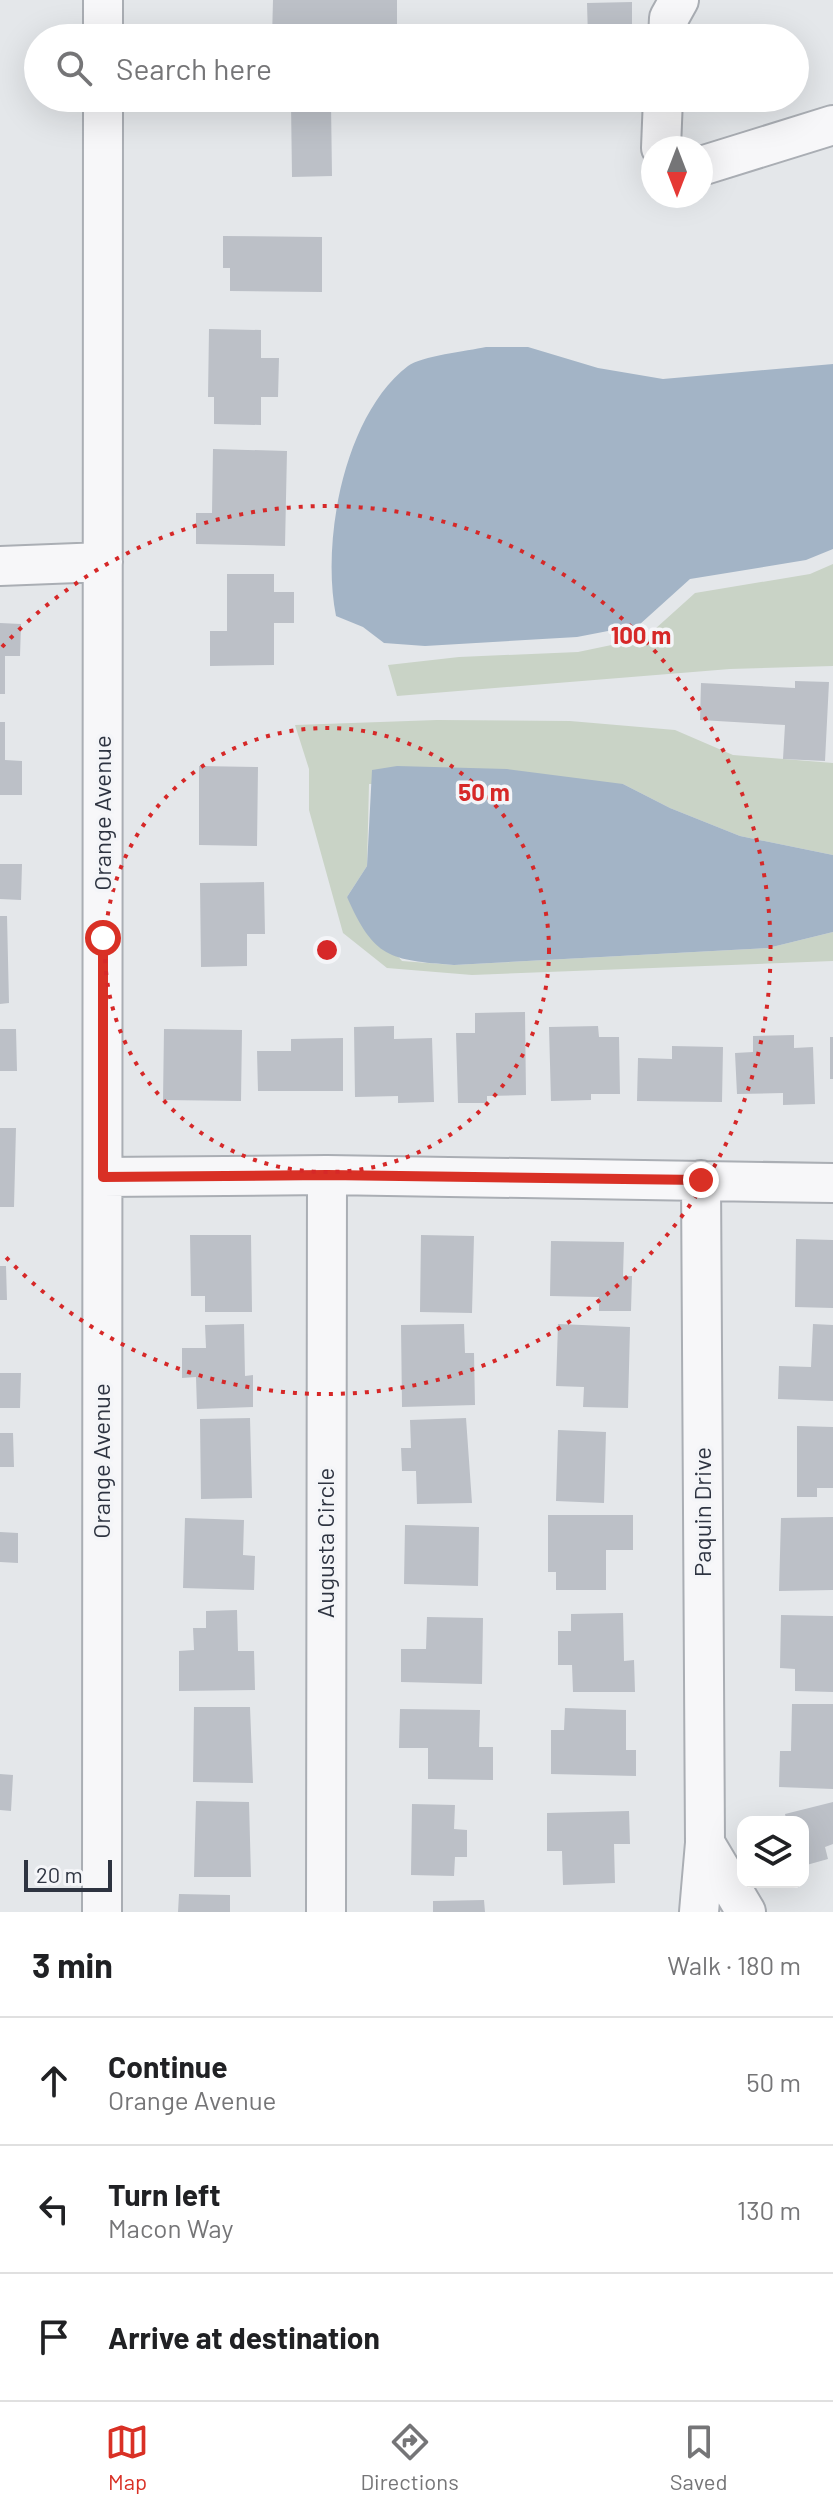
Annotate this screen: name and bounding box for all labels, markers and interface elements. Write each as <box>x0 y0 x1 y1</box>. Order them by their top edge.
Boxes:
search box <box>24 24 809 112</box>
icon: search <box>52 46 96 90</box>
text: Search here <box>116 50 272 86</box>
north arrow <box>641 136 713 208</box>
text: 100 m <box>611 620 671 649</box>
street label: Orange Avenue <box>87 735 116 891</box>
text: 50 m <box>458 777 510 806</box>
route start <box>85 920 121 956</box>
centre of rings <box>313 936 341 964</box>
route end <box>683 1162 719 1198</box>
street label: Orange Avenue <box>86 1383 115 1539</box>
street label: Paquin Drive <box>687 1447 716 1577</box>
street label: Augusta Circle <box>310 1468 339 1618</box>
map controls <box>737 1816 809 1888</box>
button: layers <box>737 1816 809 1888</box>
scale bar <box>24 1856 112 1892</box>
text: 20 m <box>36 1861 83 1887</box>
text: 3 min <box>32 1944 113 1985</box>
text: Walk · 180 m <box>667 1949 801 1980</box>
text: Continue <box>108 2048 228 2084</box>
icon: ahead <box>32 2059 76 2103</box>
text: 50 m <box>746 2066 801 2097</box>
text: Orange Avenue <box>108 2084 276 2115</box>
text: Turn left <box>108 2176 221 2212</box>
icon: left <box>32 2187 76 2231</box>
text: 130 m <box>737 2194 801 2225</box>
text: Macon Way <box>108 2212 233 2243</box>
icon: arrive <box>32 2315 76 2359</box>
text: Arrive at destination <box>108 2319 380 2355</box>
tab: Map <box>105 2420 149 2494</box>
tab: Directions <box>360 2420 459 2494</box>
tab: Saved <box>670 2420 727 2494</box>

